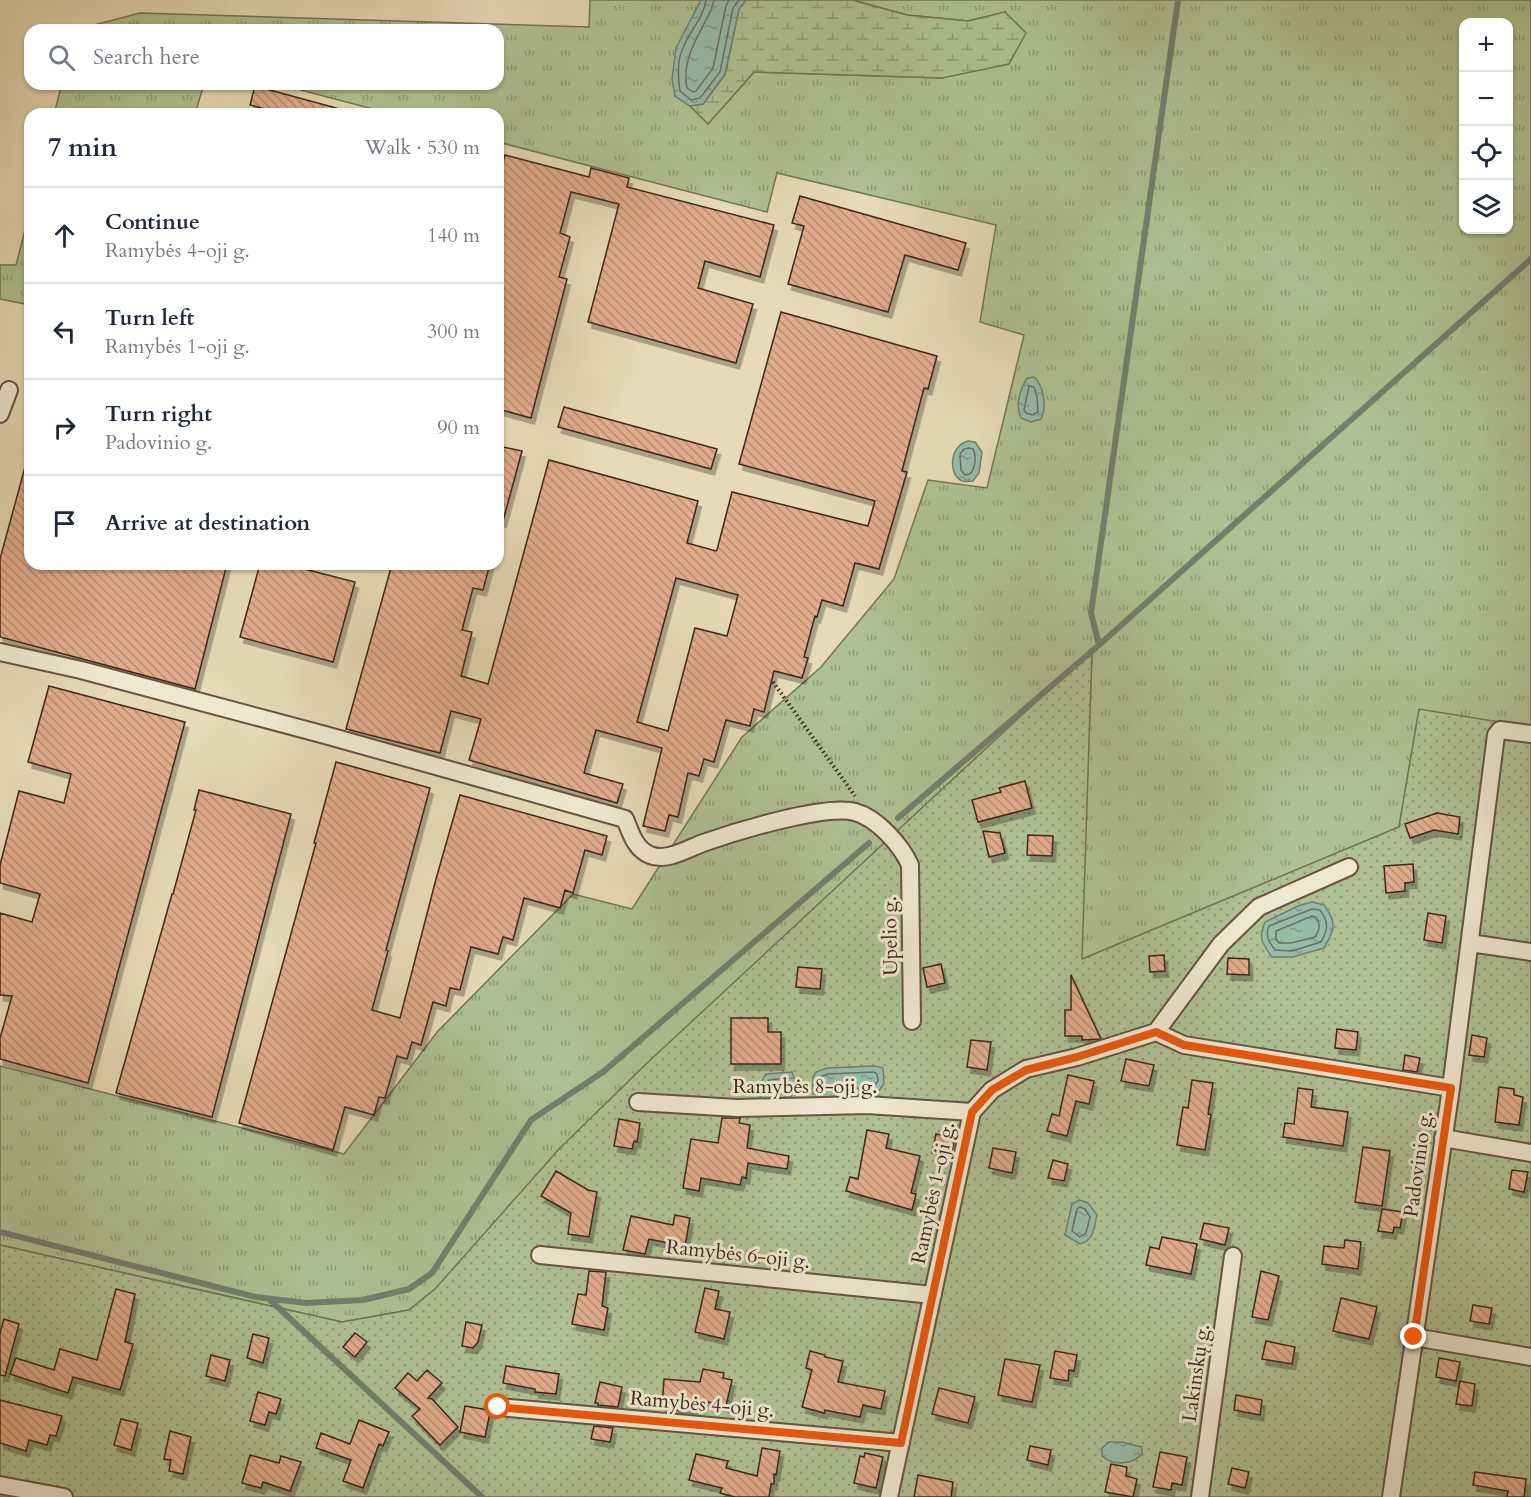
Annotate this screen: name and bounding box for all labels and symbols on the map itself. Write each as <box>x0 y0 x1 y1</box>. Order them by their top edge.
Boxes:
street label: Upelio g. <box>876 896 904 976</box>
street label: Ramybės 8-oji g. <box>733 1073 877 1100</box>
street label: Padovinio g. <box>1397 1109 1439 1219</box>
street label: Ramybės 1-oji g. <box>905 1119 961 1267</box>
street label: Ramybės 6-oji g. <box>665 1233 811 1275</box>
street label: Lakinskų g. <box>1176 1322 1216 1424</box>
route end <box>1400 1323 1426 1349</box>
street label: Ramybės 4-oji g. <box>629 1384 775 1424</box>
route start <box>484 1393 510 1419</box>

